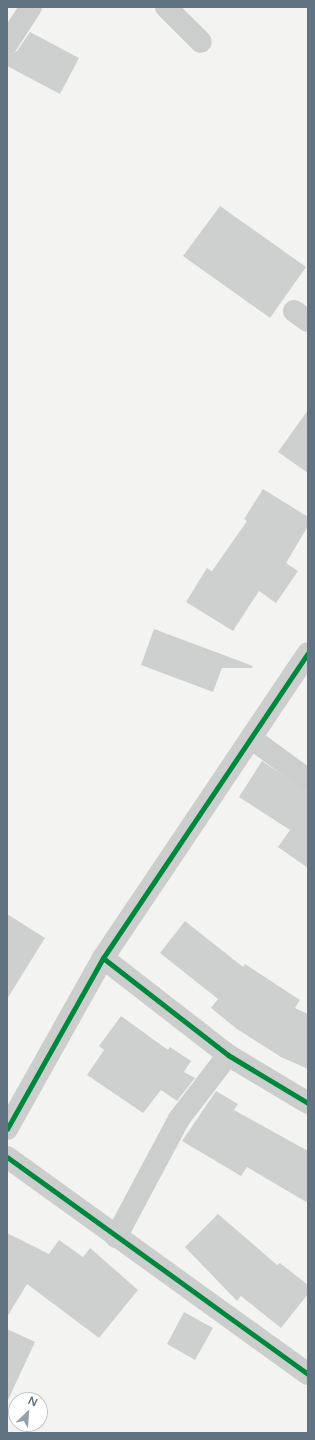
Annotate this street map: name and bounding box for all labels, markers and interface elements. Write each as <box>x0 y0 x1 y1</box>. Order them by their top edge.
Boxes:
north arrow <box>8 1392 48 1432</box>
text: N <box>26 1394 40 1409</box>

